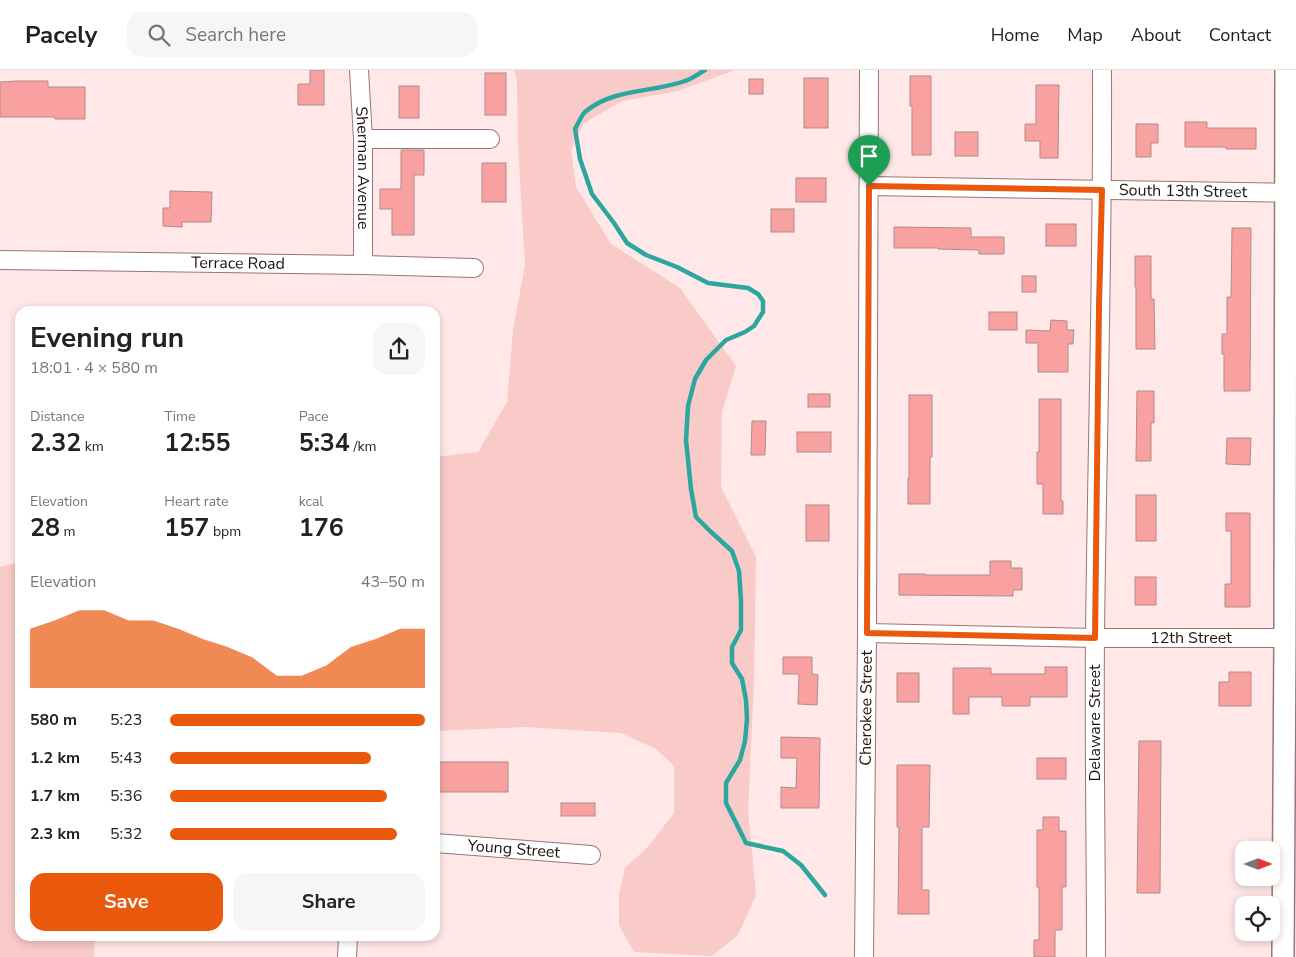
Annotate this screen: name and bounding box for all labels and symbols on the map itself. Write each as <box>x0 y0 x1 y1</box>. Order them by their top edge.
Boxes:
street label: Sherman Avenue <box>350 106 374 229</box>
pin <box>848 135 890 186</box>
street label: South 13th Street <box>1119 179 1248 203</box>
street label: Terrace Road <box>191 252 285 275</box>
street label: 12th Street <box>1150 627 1232 649</box>
street label: Cherokee Street <box>855 650 878 766</box>
street label: Delaware Street <box>1084 664 1106 782</box>
street label: Young Street <box>466 834 561 864</box>
north arrow <box>1235 841 1280 886</box>

